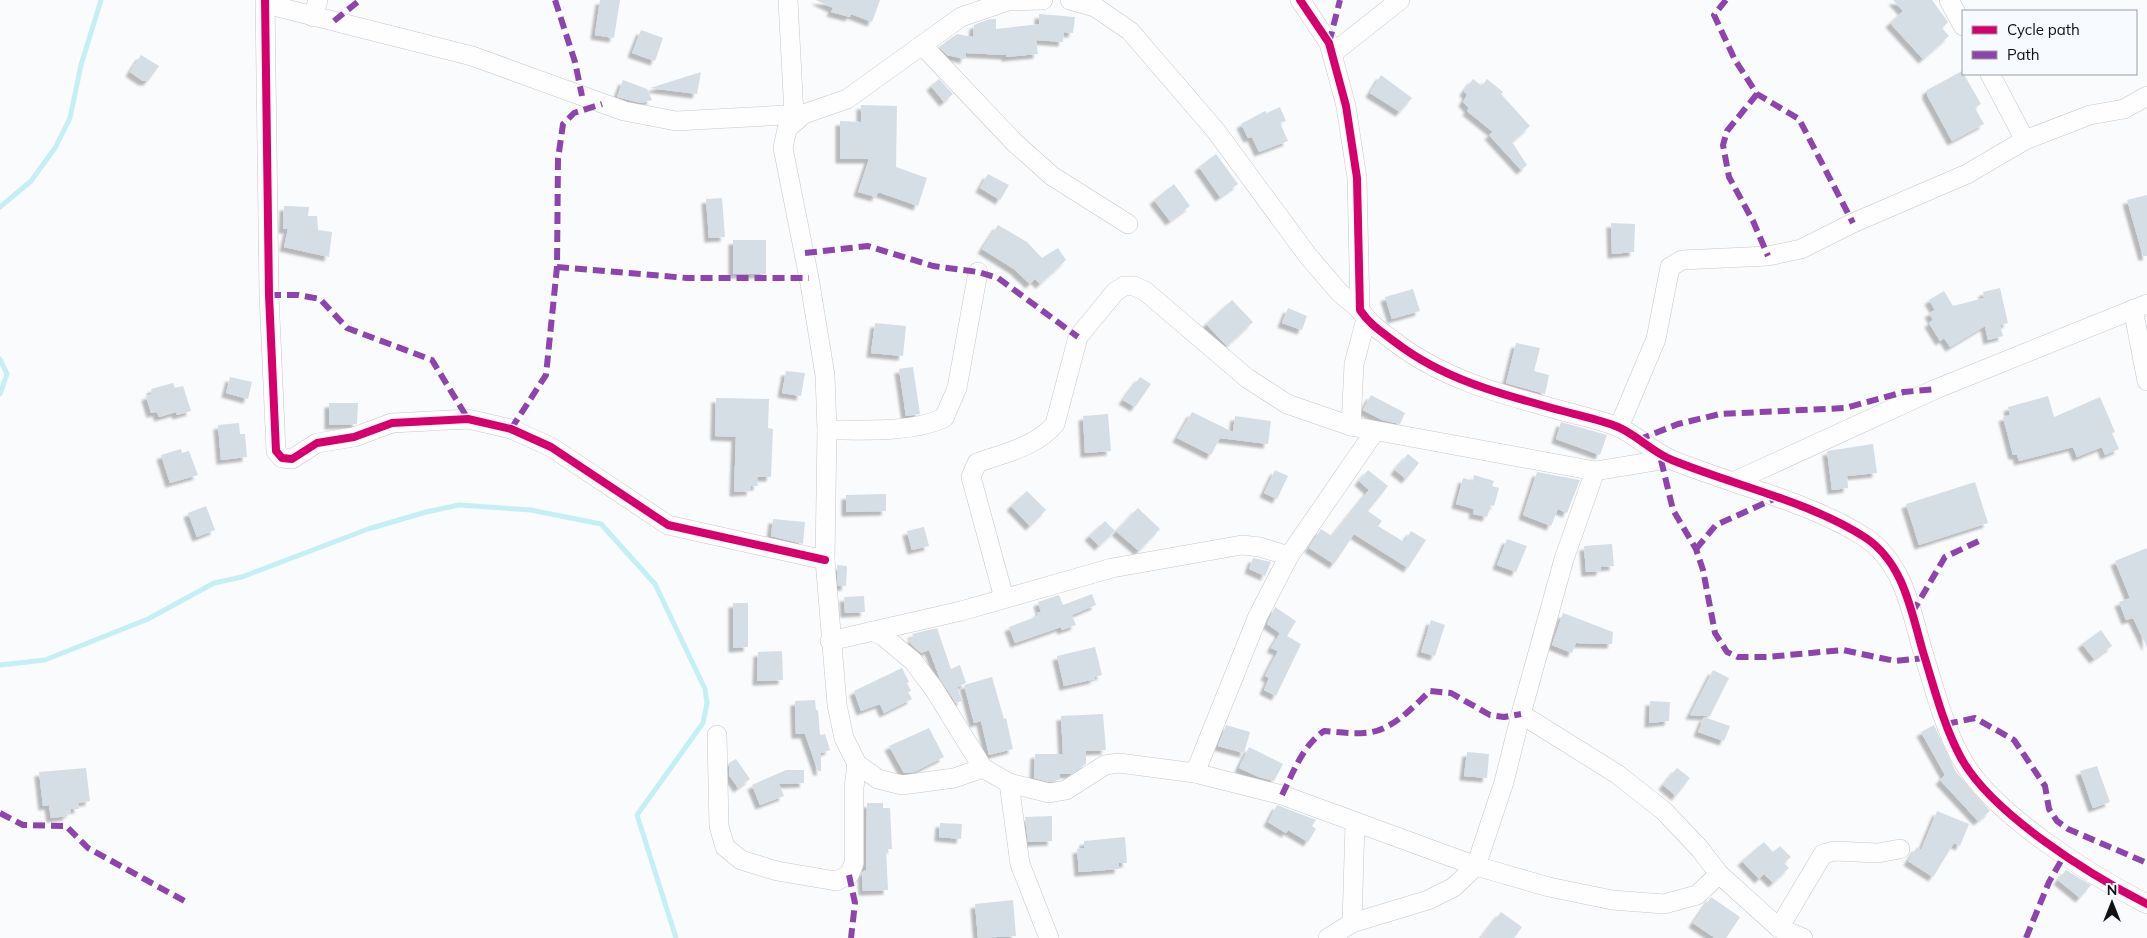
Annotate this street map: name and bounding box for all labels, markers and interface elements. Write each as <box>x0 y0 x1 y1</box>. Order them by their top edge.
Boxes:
legend <box>1962 10 2137 75</box>
text: Cycle path <box>2007 20 2080 39</box>
text: Path <box>2007 45 2039 64</box>
north arrow <box>2087 878 2137 928</box>
text: N <box>2107 881 2117 899</box>

